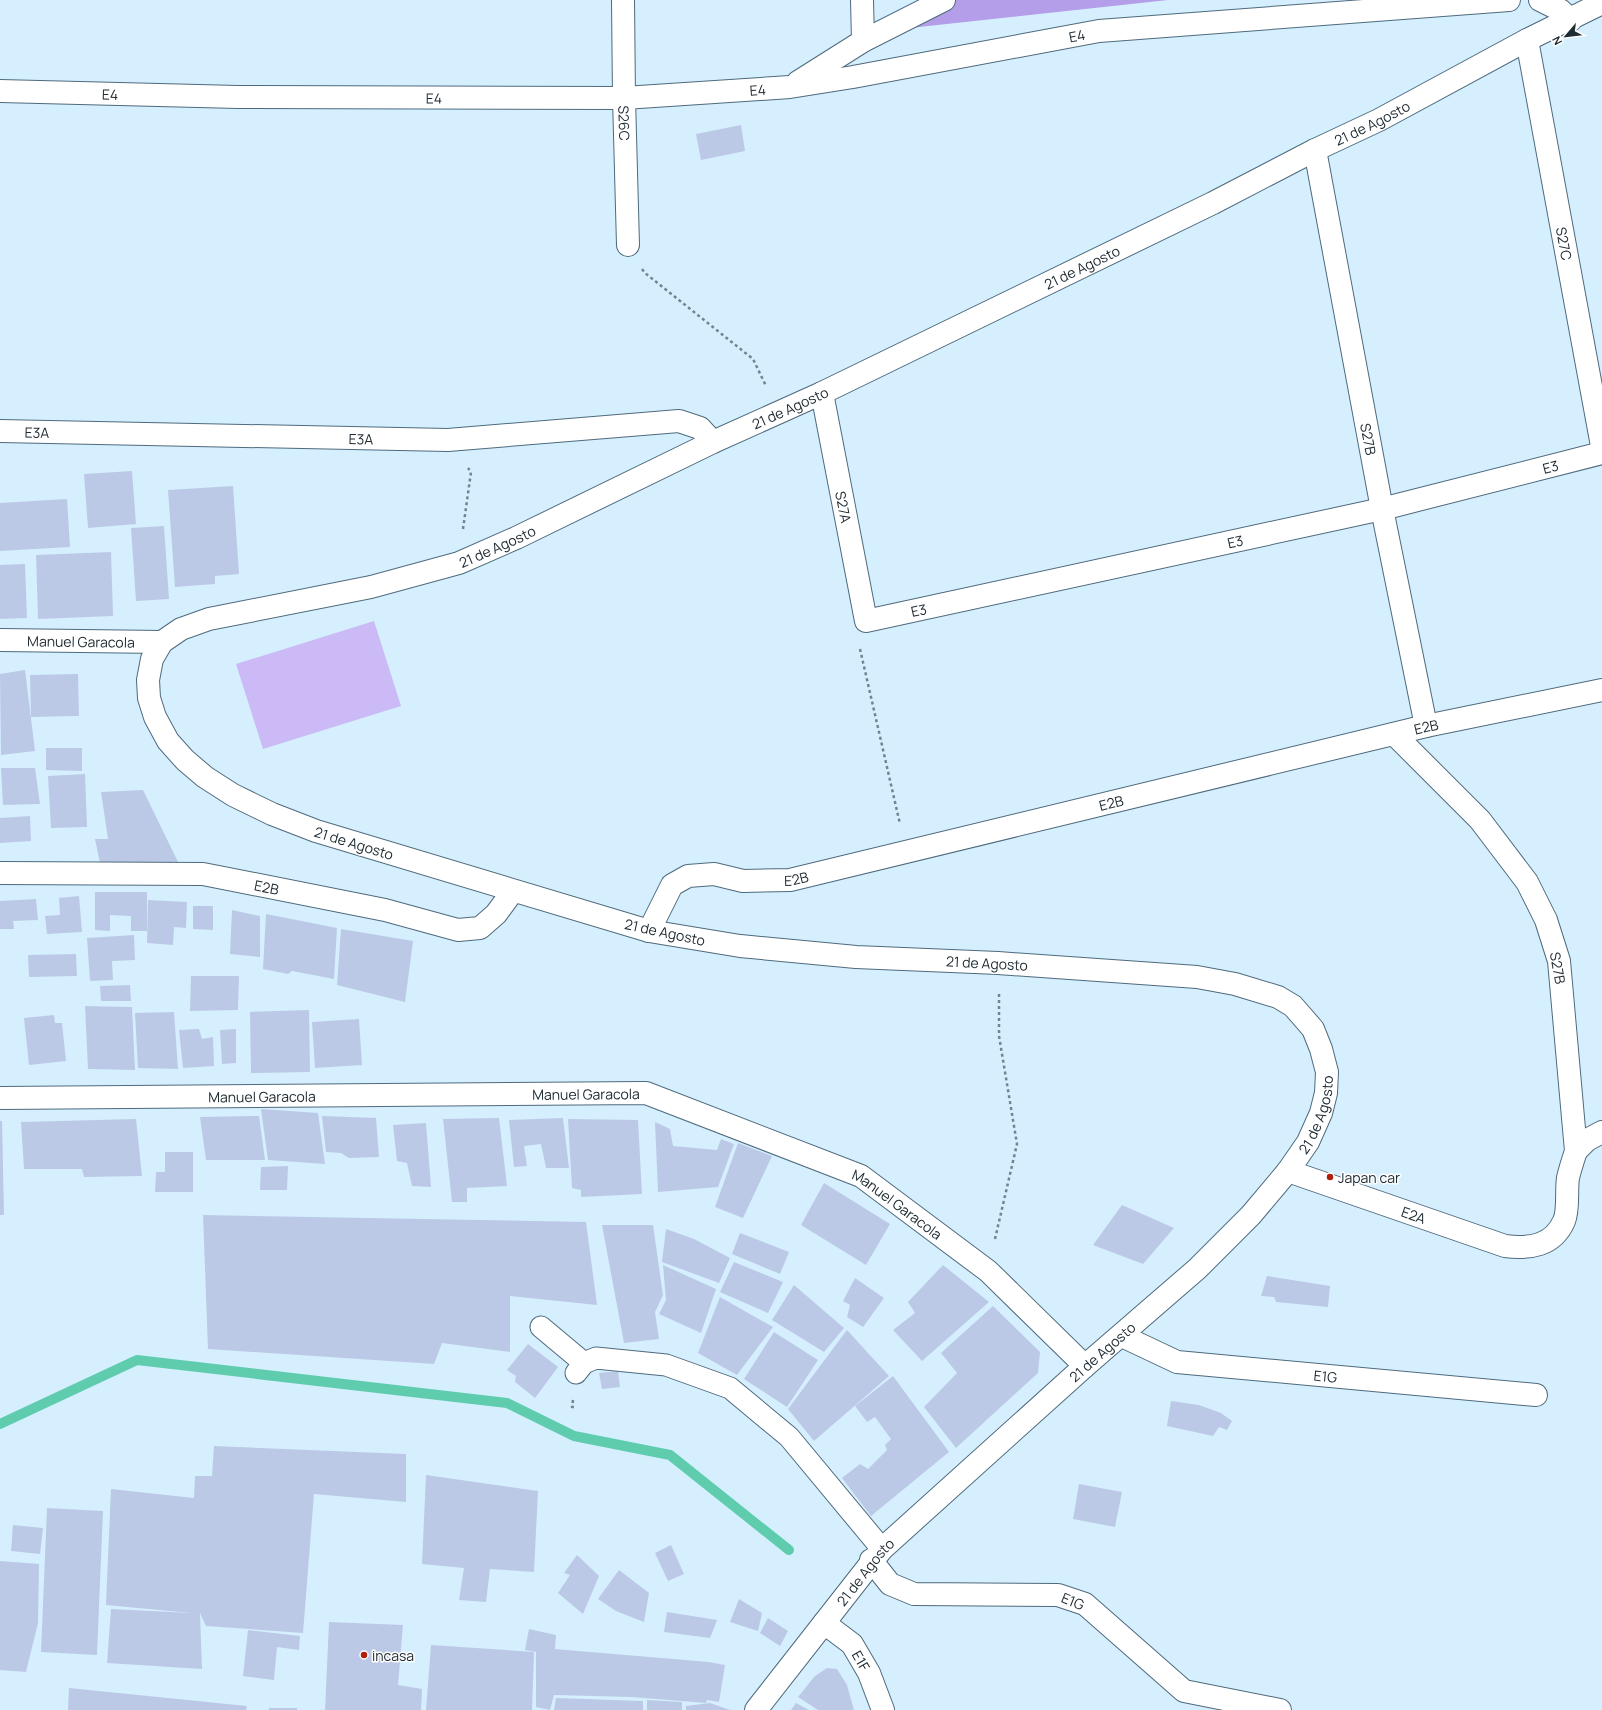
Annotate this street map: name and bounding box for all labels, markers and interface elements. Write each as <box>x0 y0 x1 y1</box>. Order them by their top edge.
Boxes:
north arrow <box>1546 16 1586 56</box>
street label: E4 <box>1067 24 1087 46</box>
text: N <box>1548 34 1565 48</box>
street label: E4 <box>749 79 766 99</box>
street label: E4 <box>102 84 118 103</box>
street label: E4 <box>426 88 442 107</box>
street label: 21 de Agosto <box>1331 96 1413 149</box>
street label: S26C <box>615 105 635 141</box>
street label: S27C <box>1552 225 1577 262</box>
street label: 21 de Agosto <box>1041 240 1123 293</box>
street label: 21 de Agosto <box>749 382 831 433</box>
street label: S27B <box>1357 421 1381 457</box>
street label: E3A <box>24 422 50 441</box>
street label: E3A <box>348 429 374 448</box>
street label: E3 <box>1540 455 1560 477</box>
street label: S27A <box>832 489 856 525</box>
street label: 21 de Agosto <box>456 521 538 571</box>
street label: E3 <box>1225 530 1245 552</box>
street label: E3 <box>909 599 928 621</box>
street label: Manuel Garacola <box>27 631 135 651</box>
street label: E2B <box>1412 714 1440 738</box>
street label: E2B <box>1097 790 1126 814</box>
street label: 21 de Agosto <box>312 822 396 864</box>
street label: E2B <box>784 866 811 890</box>
street label: E2B <box>253 875 281 898</box>
street label: 21 de Agosto <box>623 914 707 950</box>
street label: S27B <box>1546 950 1570 986</box>
street label: 21 de Agosto <box>946 951 1028 975</box>
street label: 21 de Agosto <box>1293 1075 1336 1157</box>
street label: Manuel Garacola <box>532 1084 640 1103</box>
street label: Manuel Garacola <box>208 1086 316 1106</box>
street label: Manuel Garacola <box>850 1164 946 1243</box>
place label: Japan car <box>1338 1168 1400 1187</box>
marker: Japan car <box>1325 1172 1335 1182</box>
street label: E2A <box>1399 1201 1429 1227</box>
street label: 21 de Agosto <box>1065 1317 1139 1386</box>
street label: E1G <box>1313 1365 1338 1386</box>
street label: 21 de Agosto <box>832 1534 898 1610</box>
street label: E1G <box>1059 1588 1087 1614</box>
place label: incasa <box>372 1646 414 1665</box>
street label: E1F <box>848 1647 875 1674</box>
marker: incasa <box>359 1650 369 1660</box>

